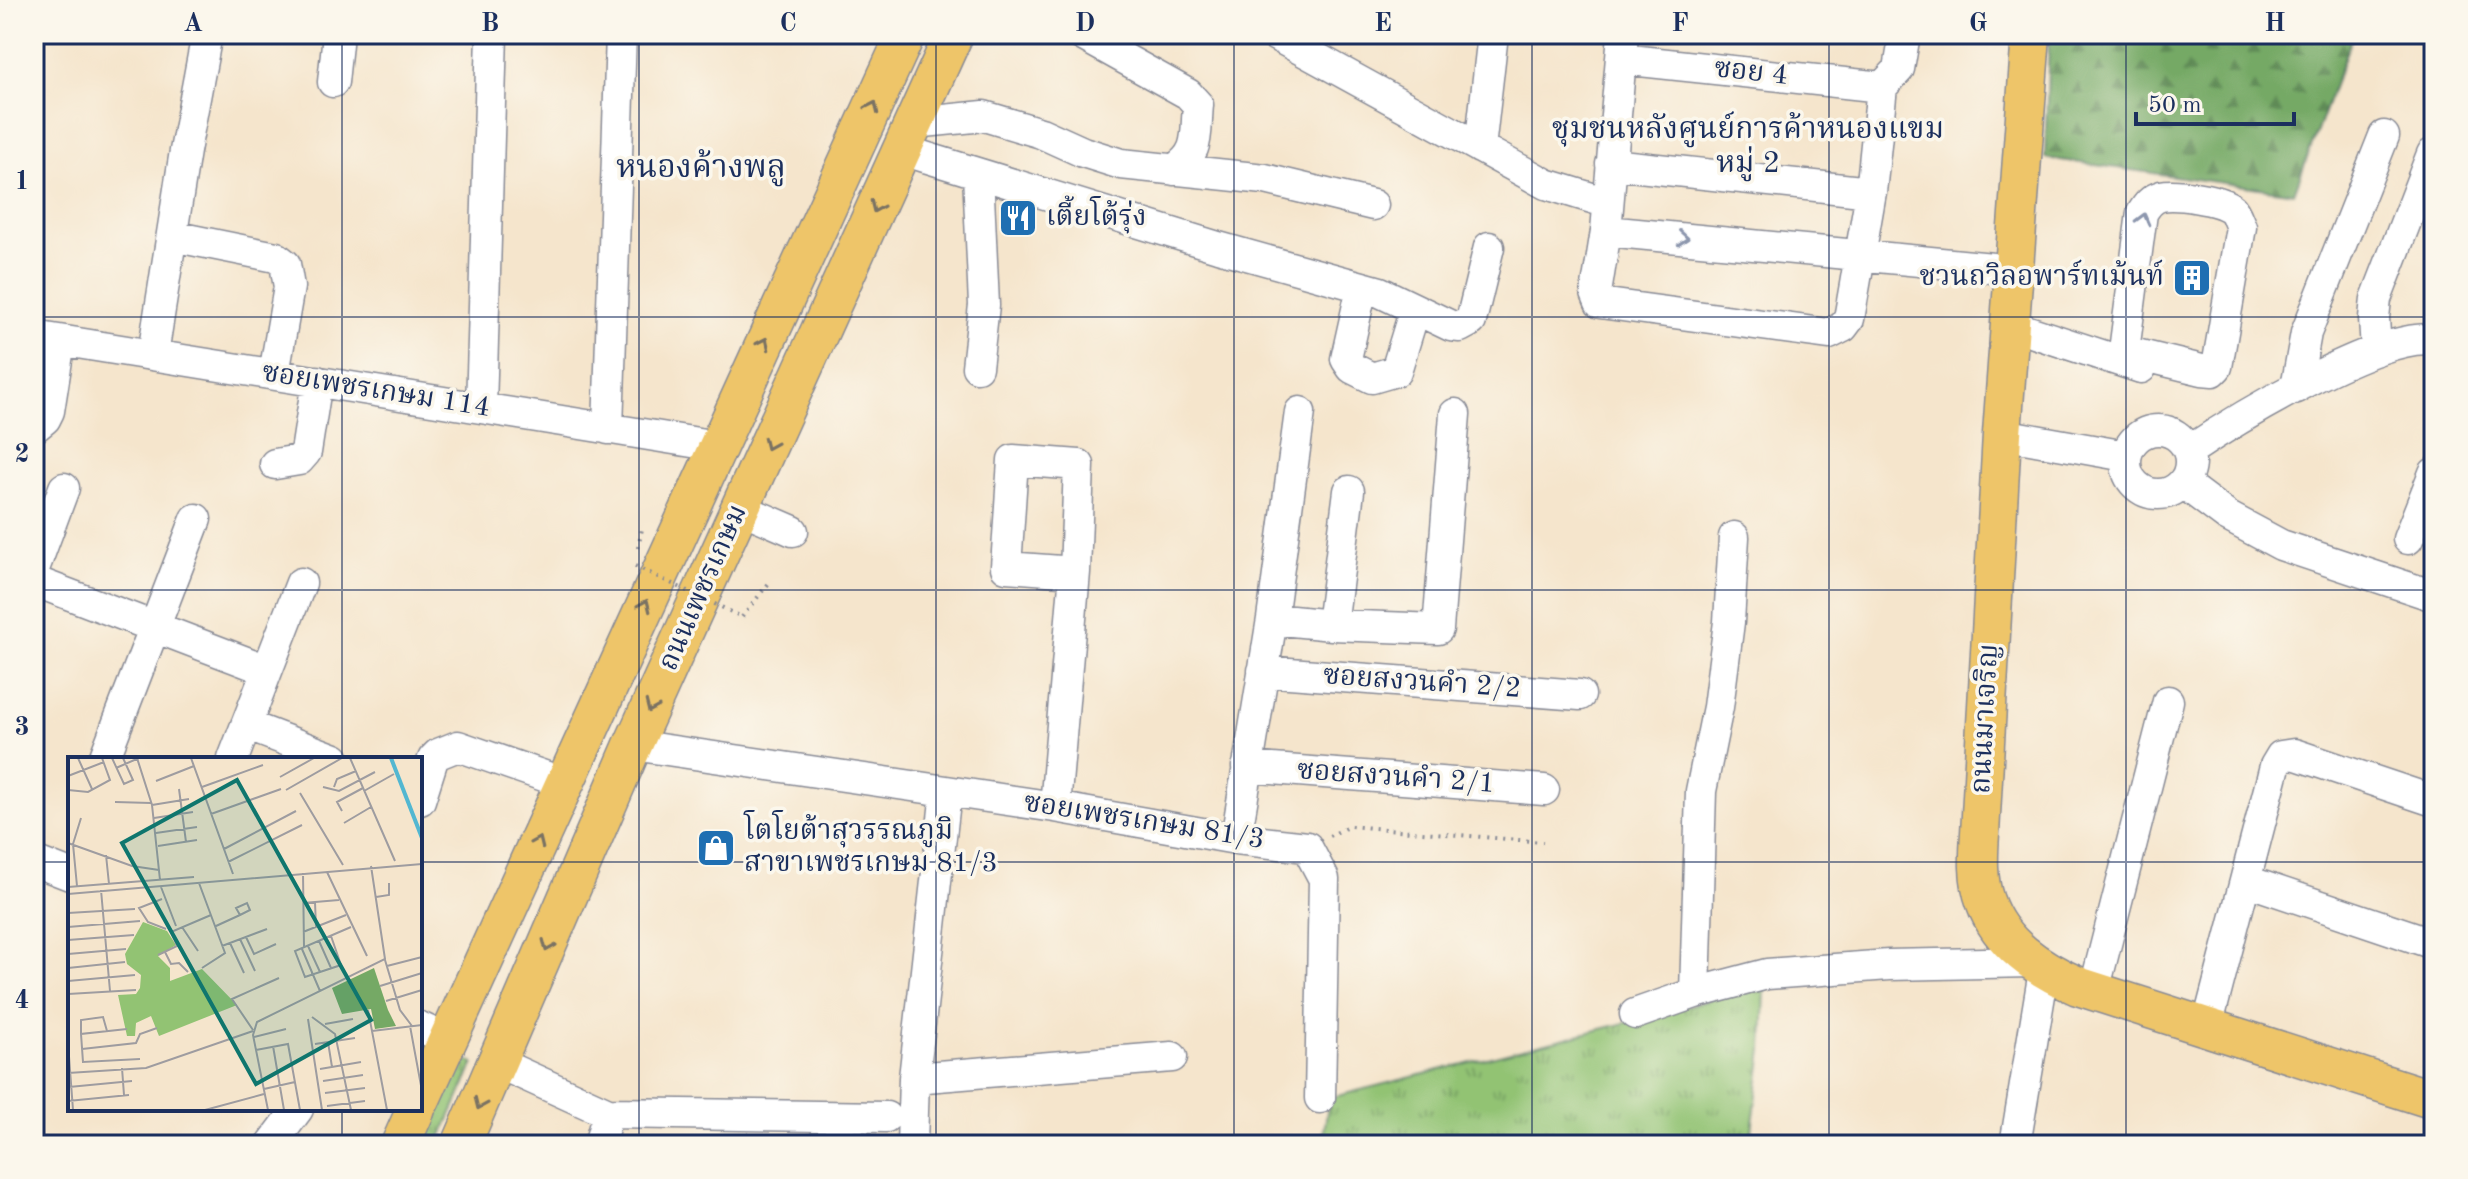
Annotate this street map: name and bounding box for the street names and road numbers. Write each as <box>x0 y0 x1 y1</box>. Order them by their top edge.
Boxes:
street label: ซอย 4 <box>1713 55 1789 91</box>
street label: ซอยเพชรเกษม 114 <box>260 359 492 423</box>
street label: ถนนเพชรเกษม <box>655 501 753 675</box>
street label: ถนนมาเจริญ <box>1965 643 2004 795</box>
street label: ซอยสงวนคำ 2/2 <box>1322 659 1522 704</box>
street label: ซอยสงวนคำ 2/1 <box>1296 754 1496 799</box>
street label: ซอยเพชรเกษม 81/3 <box>1022 789 1266 855</box>

